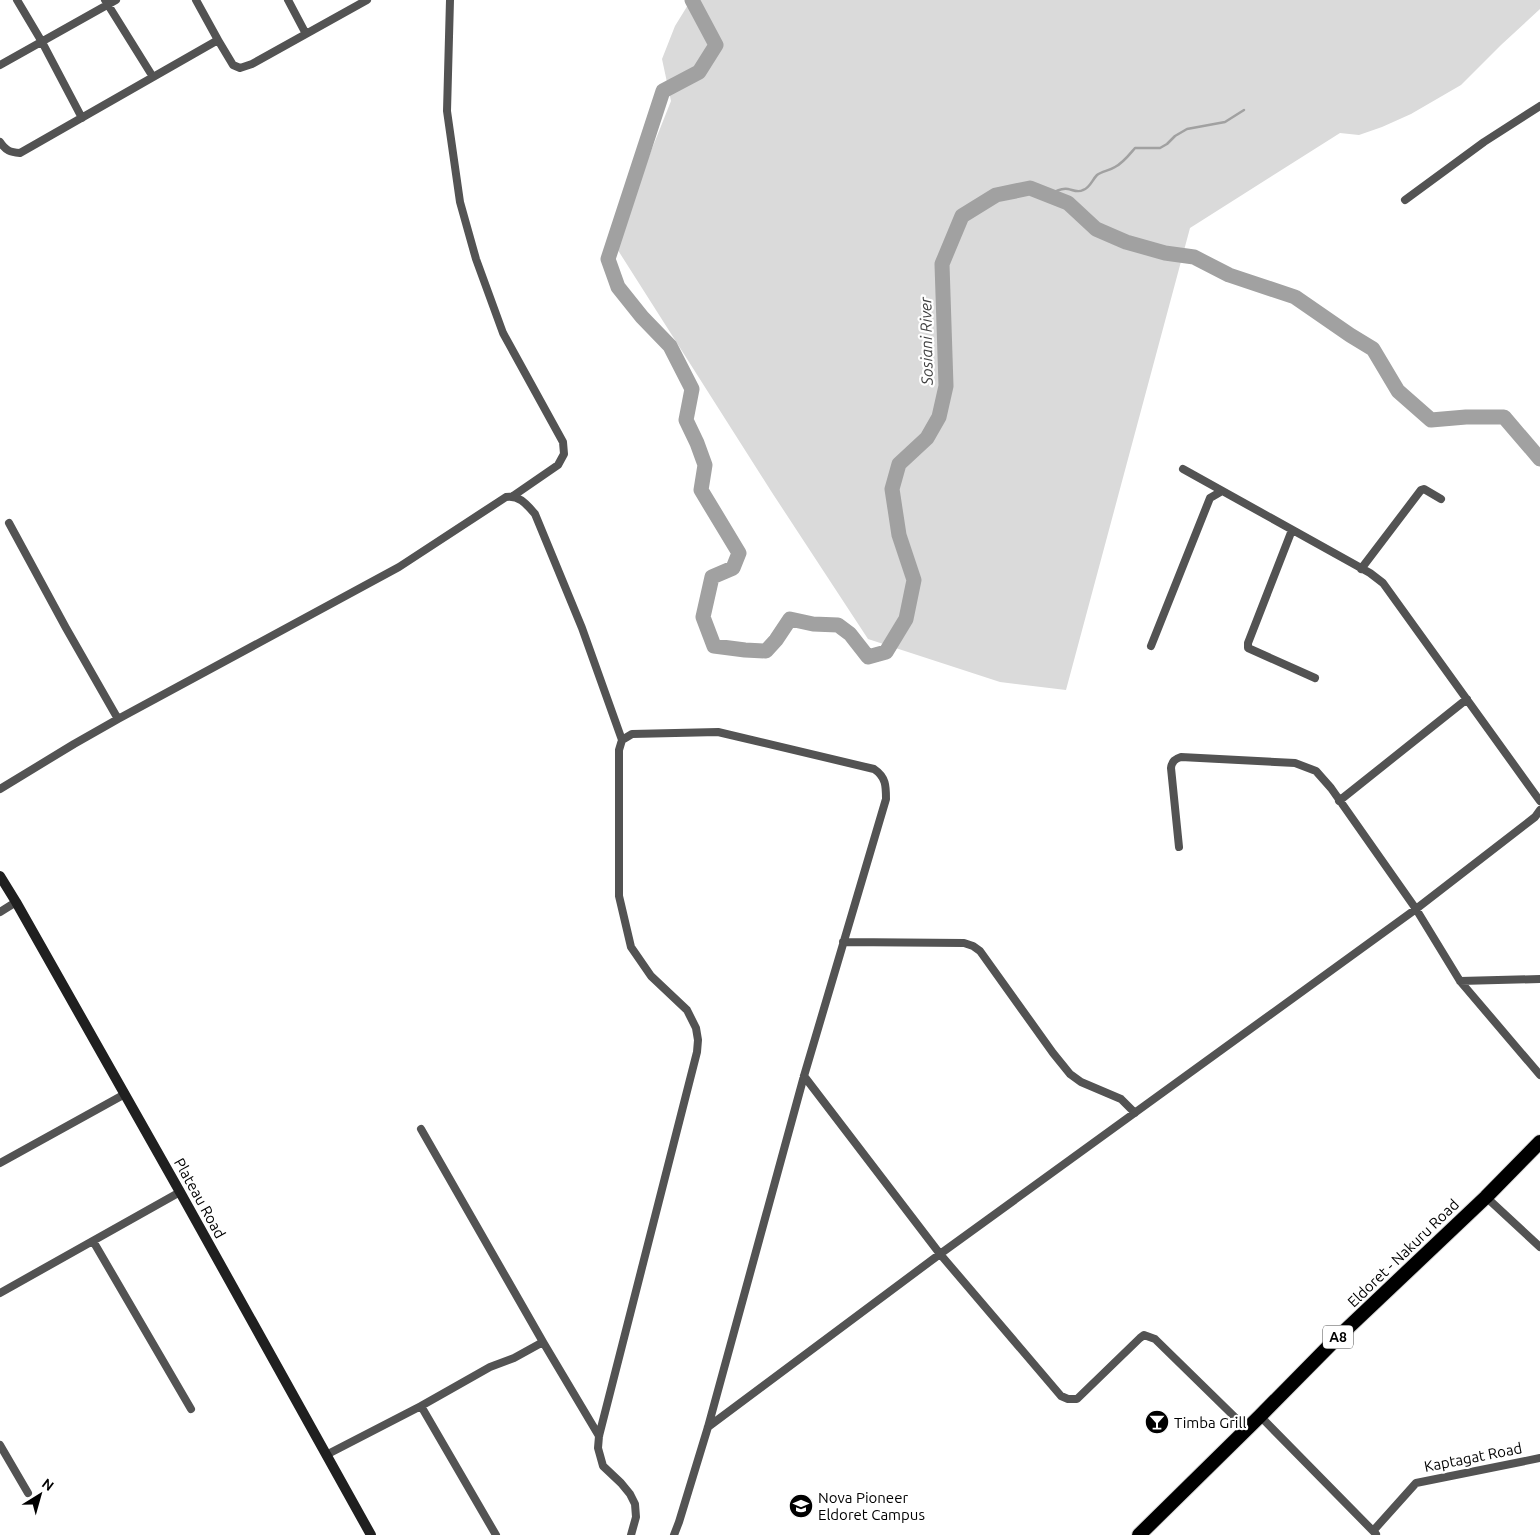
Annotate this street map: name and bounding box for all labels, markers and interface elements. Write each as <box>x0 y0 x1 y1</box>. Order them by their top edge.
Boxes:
water label: Sosiani River <box>916 296 936 386</box>
street label: Plateau Road <box>171 1155 229 1241</box>
street label: Eldoret - Nakuru Road <box>1344 1196 1462 1310</box>
road number: A8 <box>1323 1325 1353 1348</box>
bar icon: Timba Grill <box>1144 1409 1170 1435</box>
place label: Timba Grill <box>1174 1414 1246 1431</box>
street label: Kaptagat Road <box>1423 1439 1523 1475</box>
north arrow <box>15 1470 65 1520</box>
text: N <box>39 1475 57 1494</box>
place label: Nova Pioneer Eldoret Campus <box>818 1489 925 1523</box>
school or university icon: Nova Pioneer Eldoret Campus <box>788 1493 814 1519</box>

